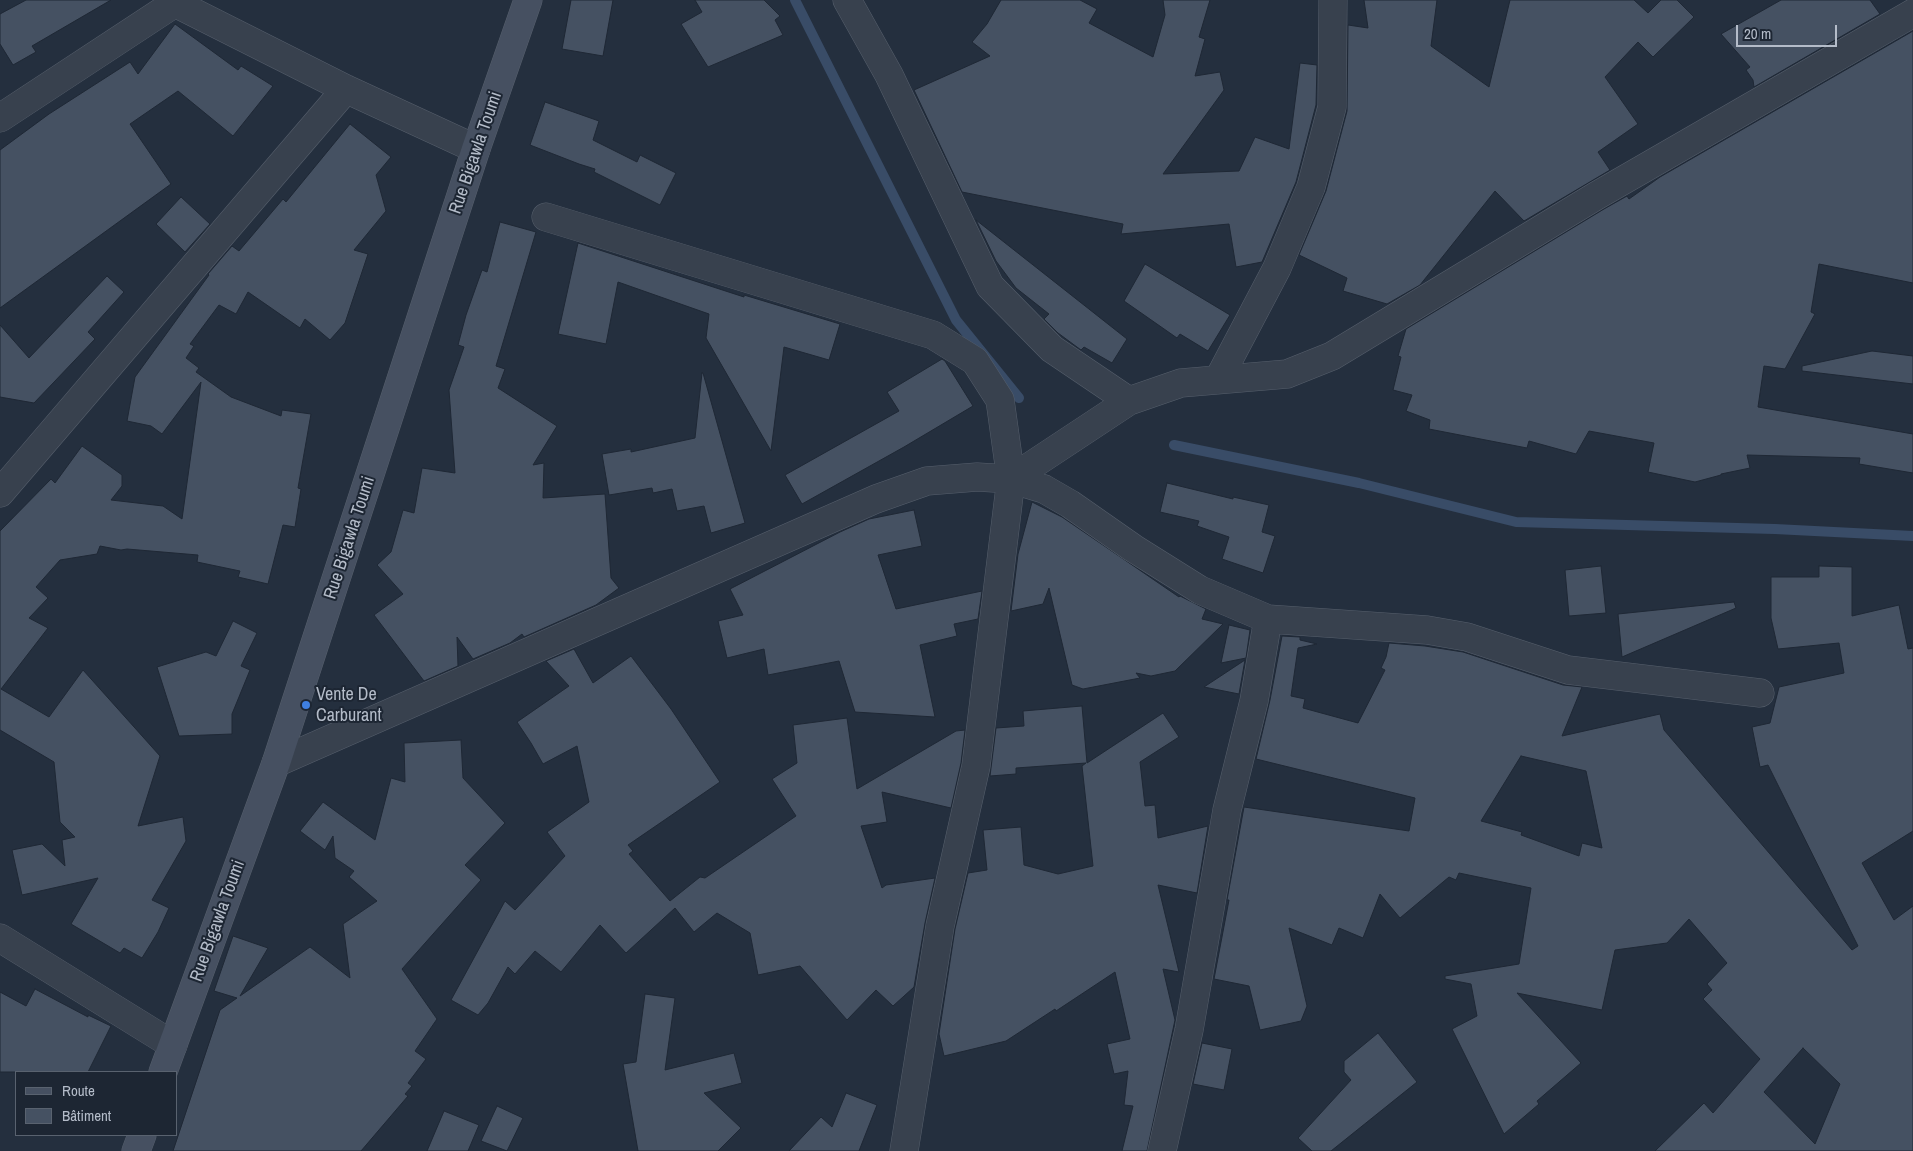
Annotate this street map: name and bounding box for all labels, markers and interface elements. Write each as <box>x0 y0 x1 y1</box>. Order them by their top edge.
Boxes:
scale bar <box>1738 15 1839 47</box>
text: 20 m <box>1744 23 1771 44</box>
street label: Rue Bigawla Toumi <box>445 89 507 217</box>
street label: Rue Bigawla Toumi <box>320 474 380 602</box>
place label: Vente De Carburant <box>316 684 382 726</box>
marker: Vente De Carburant <box>300 699 312 711</box>
street label: Rue Bigawla Toumi <box>186 857 250 985</box>
legend <box>15 1071 178 1136</box>
text: Route <box>62 1080 95 1101</box>
text: Bâtiment <box>62 1105 111 1126</box>

